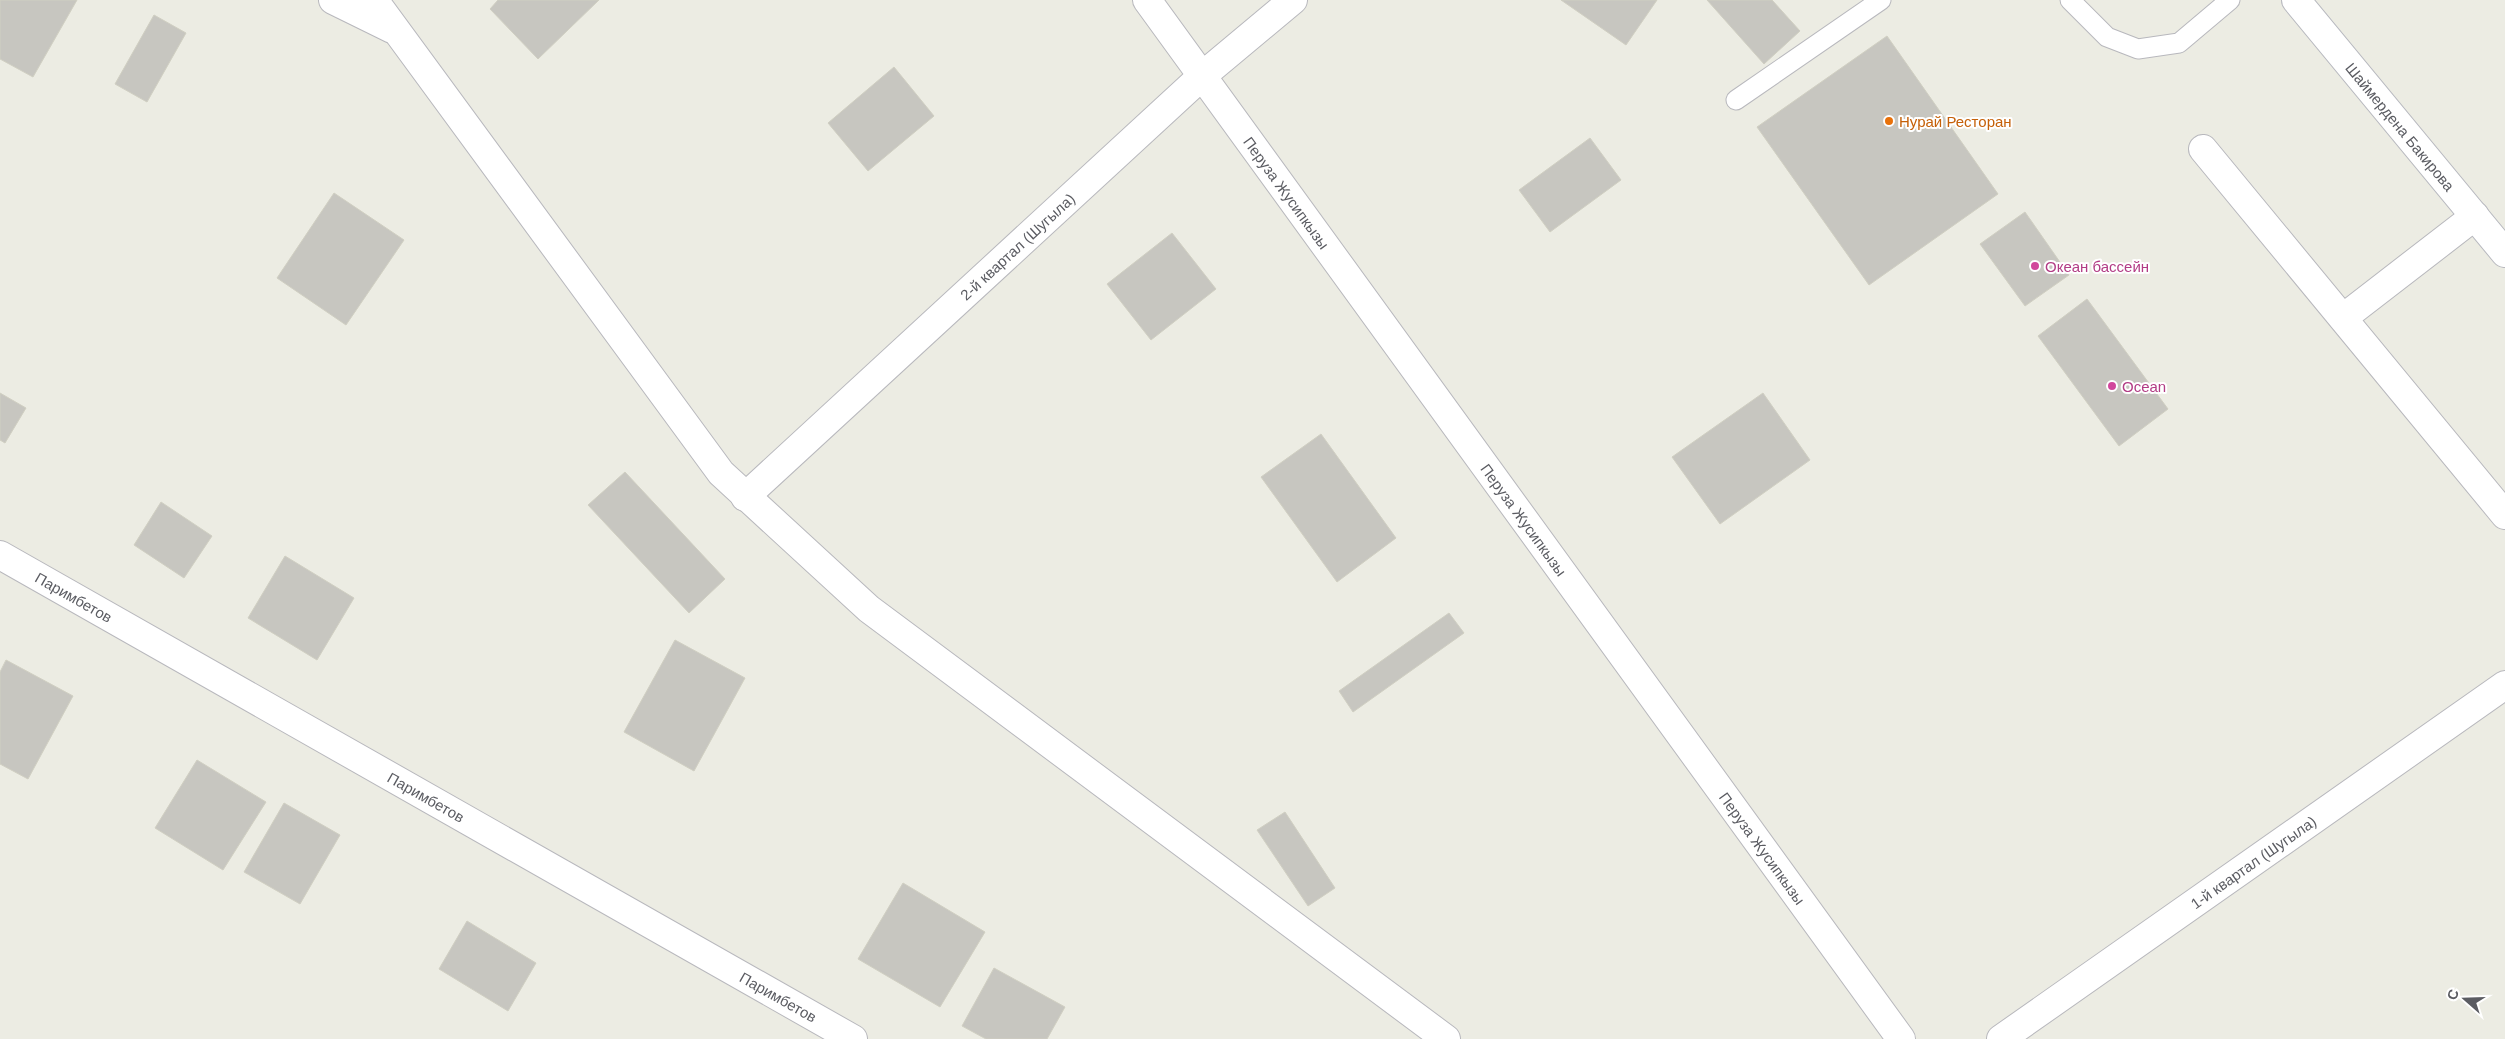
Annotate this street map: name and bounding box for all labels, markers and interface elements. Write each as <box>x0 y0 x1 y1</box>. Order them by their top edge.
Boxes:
street label: Шаймердена Бакирова <box>2343 59 2459 194</box>
place label: Нурай Ресторан <box>1899 113 2012 130</box>
marker: Нурай Ресторан <box>1883 115 1895 127</box>
street label: Перуза Жусипкызы <box>1240 133 1333 252</box>
street label: 2-й квартал (Шугыла) <box>956 189 1078 303</box>
place label: Океан бассейн <box>2045 258 2149 275</box>
marker: Океан бассейн <box>2029 260 2041 272</box>
place label: Ocean <box>2122 378 2166 395</box>
marker: Ocean <box>2106 380 2118 392</box>
street label: Перуза Жусипкызы <box>1478 460 1570 579</box>
street label: Паримбетов <box>33 569 115 625</box>
street label: Паримбетов <box>385 768 468 825</box>
street label: Перуза Жусипкызы <box>1716 789 1809 908</box>
street label: 1-й квартал (Шугыла) <box>2187 812 2319 912</box>
street label: Паримбетов <box>737 968 820 1025</box>
north arrow <box>2440 974 2490 1024</box>
text: С <box>2444 987 2462 1002</box>

